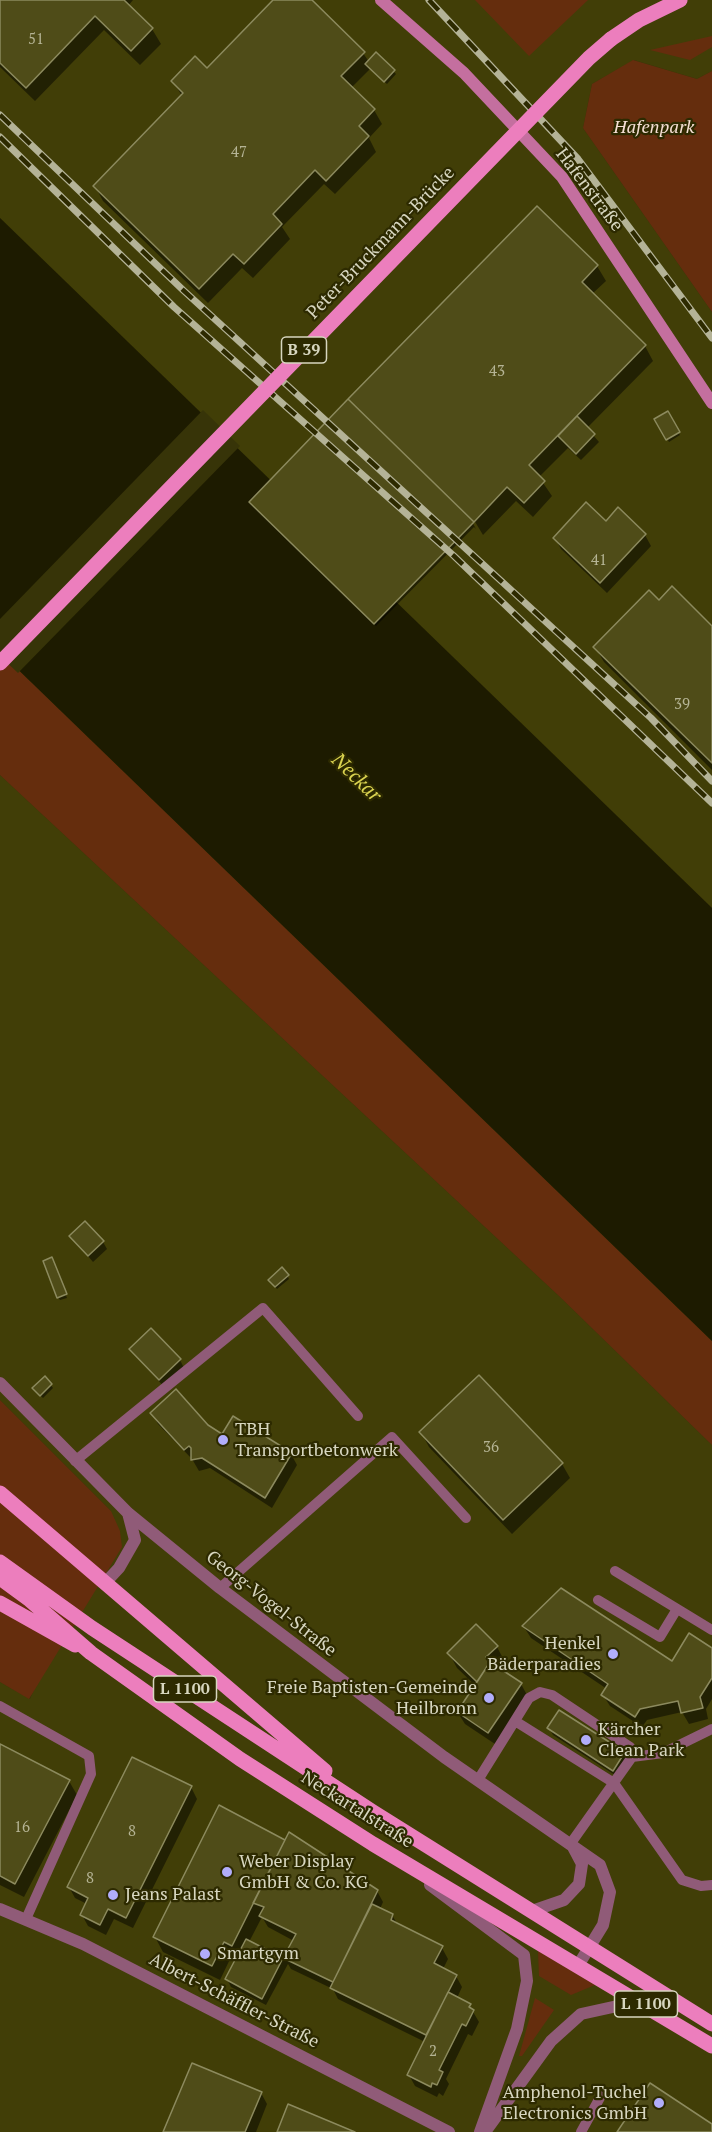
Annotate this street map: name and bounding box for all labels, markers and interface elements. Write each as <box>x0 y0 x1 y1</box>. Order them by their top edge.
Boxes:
house number: 51 <box>28 31 44 49</box>
park label: Hafenpark <box>614 117 694 139</box>
house number: 47 <box>231 144 247 162</box>
street label: Hafenstraße <box>551 144 627 236</box>
street label: Peter-Bruckmann-Brücke <box>303 162 459 324</box>
road number: B 39 <box>282 337 326 363</box>
house number: 43 <box>489 363 505 381</box>
house number: 41 <box>591 552 607 570</box>
house number: 39 <box>674 696 690 714</box>
water label: Neckar <box>326 749 386 807</box>
place label: TBH Transportbetonwerk <box>235 1419 398 1462</box>
marker: TBH Transportbetonwerk <box>216 1433 230 1447</box>
house number: 36 <box>483 1439 499 1457</box>
street label: Georg-Vogel-Straße <box>202 1546 340 1662</box>
place label: Henkel Bäderparadies <box>487 1633 601 1676</box>
marker: Henkel Bäderparadies <box>606 1647 620 1661</box>
road number: L 1100 <box>154 1676 216 1702</box>
place label: Freie Baptisten-Gemeinde Heilbronn <box>267 1677 477 1720</box>
marker: Freie Baptisten-Gemeinde Heilbronn <box>482 1691 496 1705</box>
place label: Kärcher Clean Park <box>598 1719 684 1762</box>
marker: Kärcher Clean Park <box>579 1733 593 1747</box>
street label: Neckartalstraße <box>297 1767 417 1853</box>
house number: 16 <box>14 1819 30 1837</box>
house number: 8 <box>128 1823 136 1841</box>
place label: Weber Display GmbH & Co. KG <box>239 1851 368 1894</box>
marker: Weber Display GmbH & Co. KG <box>220 1865 234 1879</box>
house number: 8 <box>86 1870 94 1888</box>
place label: Jeans Palast <box>125 1884 221 1906</box>
marker: Jeans Palast <box>106 1888 120 1902</box>
place label: Smartgym <box>217 1943 299 1965</box>
marker: Smartgym <box>198 1947 212 1961</box>
street label: Albert-Schäffler-Straße <box>145 1949 323 2053</box>
road number: L 1100 <box>614 1991 678 2017</box>
house number: 2 <box>429 2043 437 2061</box>
place label: Amphenol-Tuchel Electronics GmbH <box>502 2082 647 2124</box>
marker: Amphenol-Tuchel Electronics GmbH <box>652 2096 666 2110</box>

